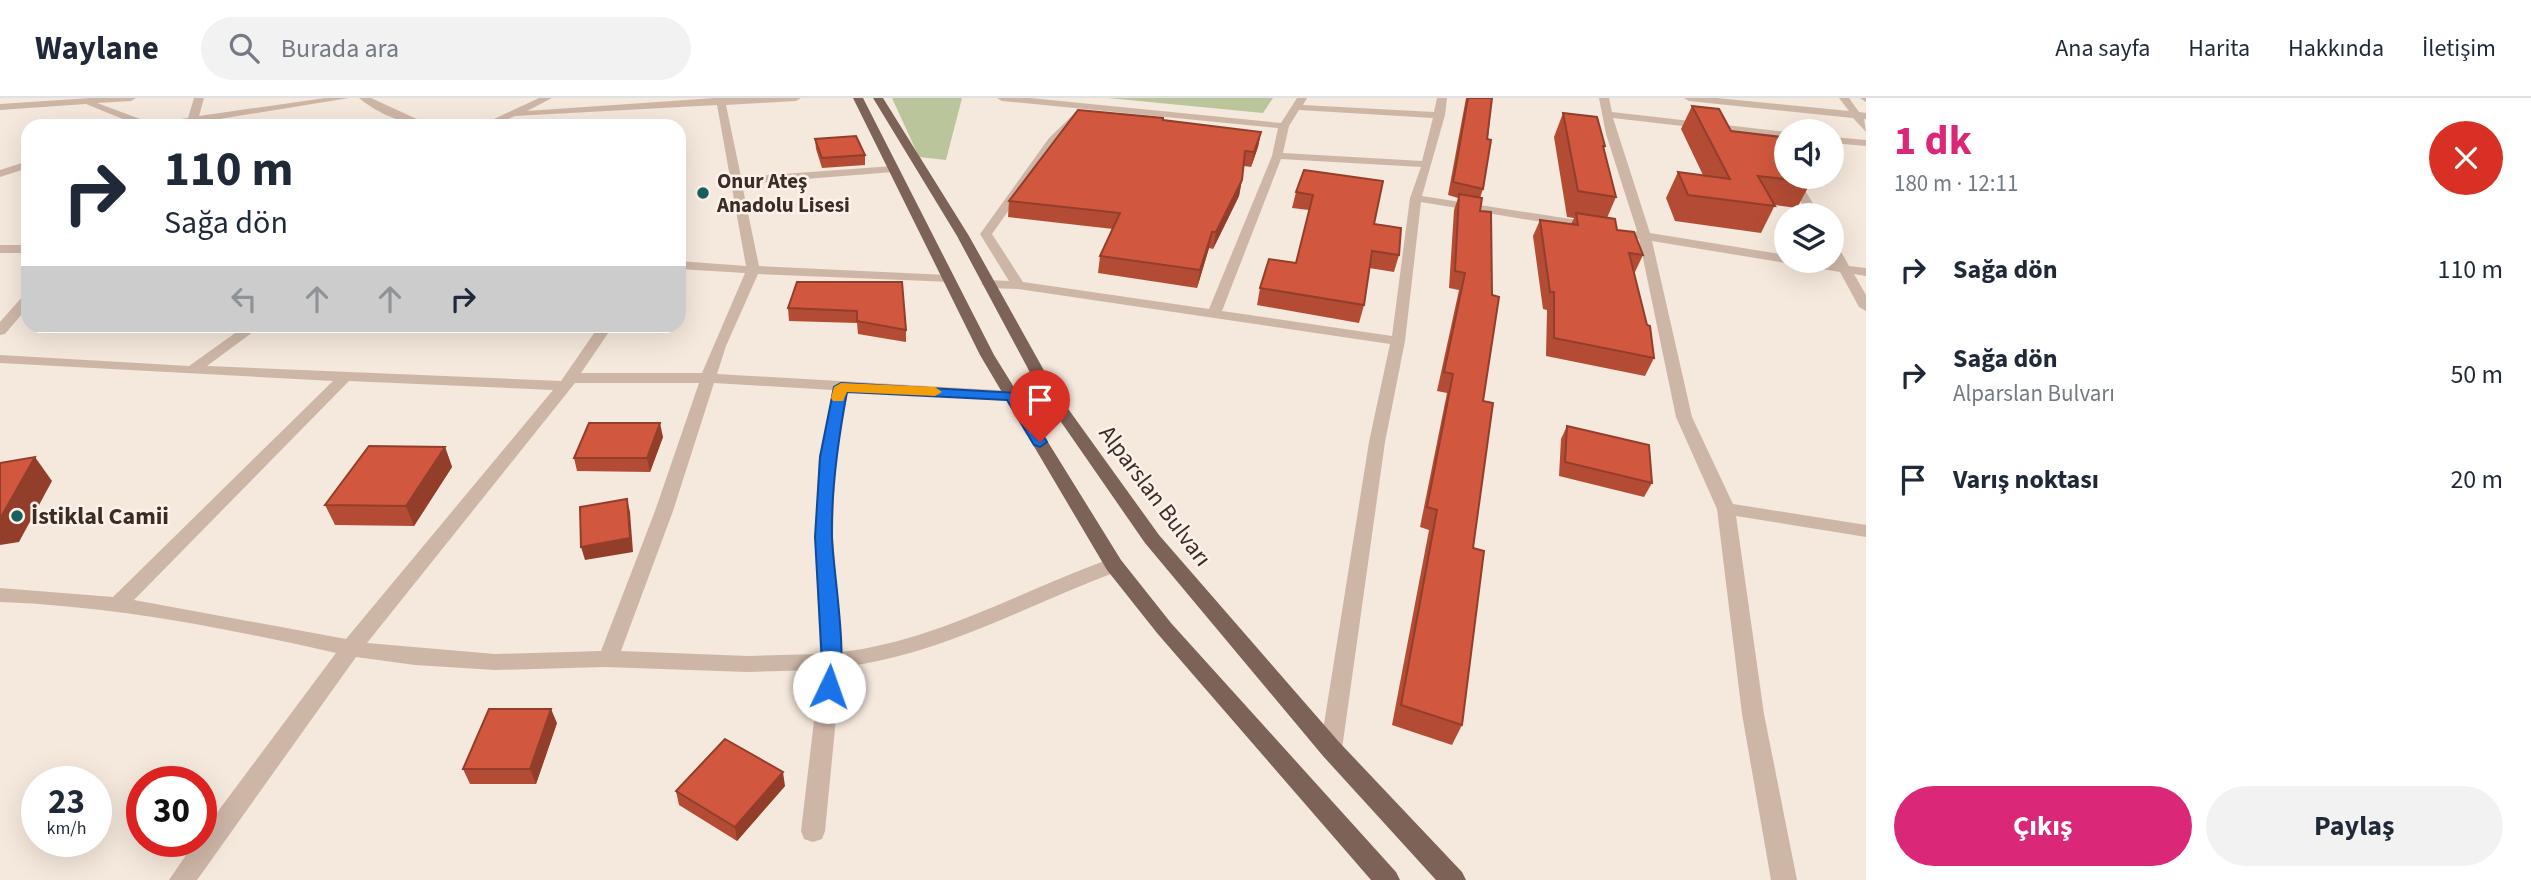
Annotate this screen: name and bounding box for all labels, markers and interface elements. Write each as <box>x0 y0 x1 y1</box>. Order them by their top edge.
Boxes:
search box <box>201 17 691 80</box>
text: Waylane <box>35 25 159 72</box>
icon: search <box>225 29 263 67</box>
text: Burada ara <box>281 30 399 67</box>
text: Ana sayfa <box>2055 31 2150 66</box>
text: Harita <box>2188 31 2250 66</box>
text: Hakkında <box>2288 31 2384 66</box>
text: İletişim <box>2422 31 2496 66</box>
text: 1 dk <box>1894 111 1972 171</box>
map controls <box>1774 119 1844 273</box>
button: sound <box>1774 119 1844 189</box>
button: close <box>2429 121 2503 195</box>
text: 110 m <box>164 135 293 205</box>
icon: right <box>49 147 140 238</box>
place label: Onur Ateş Anadolu Lisesi <box>716 166 850 220</box>
text: 180 m · 12:11 <box>1894 167 2018 200</box>
marker: Onur Ateş Anadolu Lisesi <box>695 185 711 201</box>
text: Sağa dön <box>164 200 288 246</box>
button: layers <box>1774 203 1844 273</box>
icon: right <box>1894 251 1932 289</box>
text: Sağa dön <box>1953 251 2058 288</box>
text: 110 m <box>2437 251 2503 288</box>
icon: left <box>225 280 263 318</box>
icon: ahead <box>298 280 336 318</box>
icon: ahead <box>371 280 409 318</box>
icon: right <box>444 280 482 318</box>
text: Sağa dön <box>1953 340 2058 377</box>
icon: right <box>1894 356 1932 394</box>
text: 50 m <box>2450 356 2503 393</box>
pin <box>1010 370 1070 442</box>
text: Alparslan Bulvarı <box>1953 377 2115 410</box>
icon: arrive <box>1021 381 1059 419</box>
street label: Alparslan Bulvarı <box>1090 418 1220 574</box>
icon: arrive <box>1894 461 1932 499</box>
text: Varış noktası <box>1953 461 2099 498</box>
text: 20 m <box>2450 461 2503 498</box>
place label: İstiklal Camii <box>31 499 169 534</box>
marker: İstiklal Camii <box>9 508 25 524</box>
position arrow <box>792 650 866 724</box>
speed limit sign: 30 <box>126 766 217 857</box>
text: 23 <box>48 777 85 827</box>
button: Çıkış <box>1894 786 2192 866</box>
button: Paylaş <box>2206 786 2503 866</box>
text: km/h <box>47 816 86 841</box>

